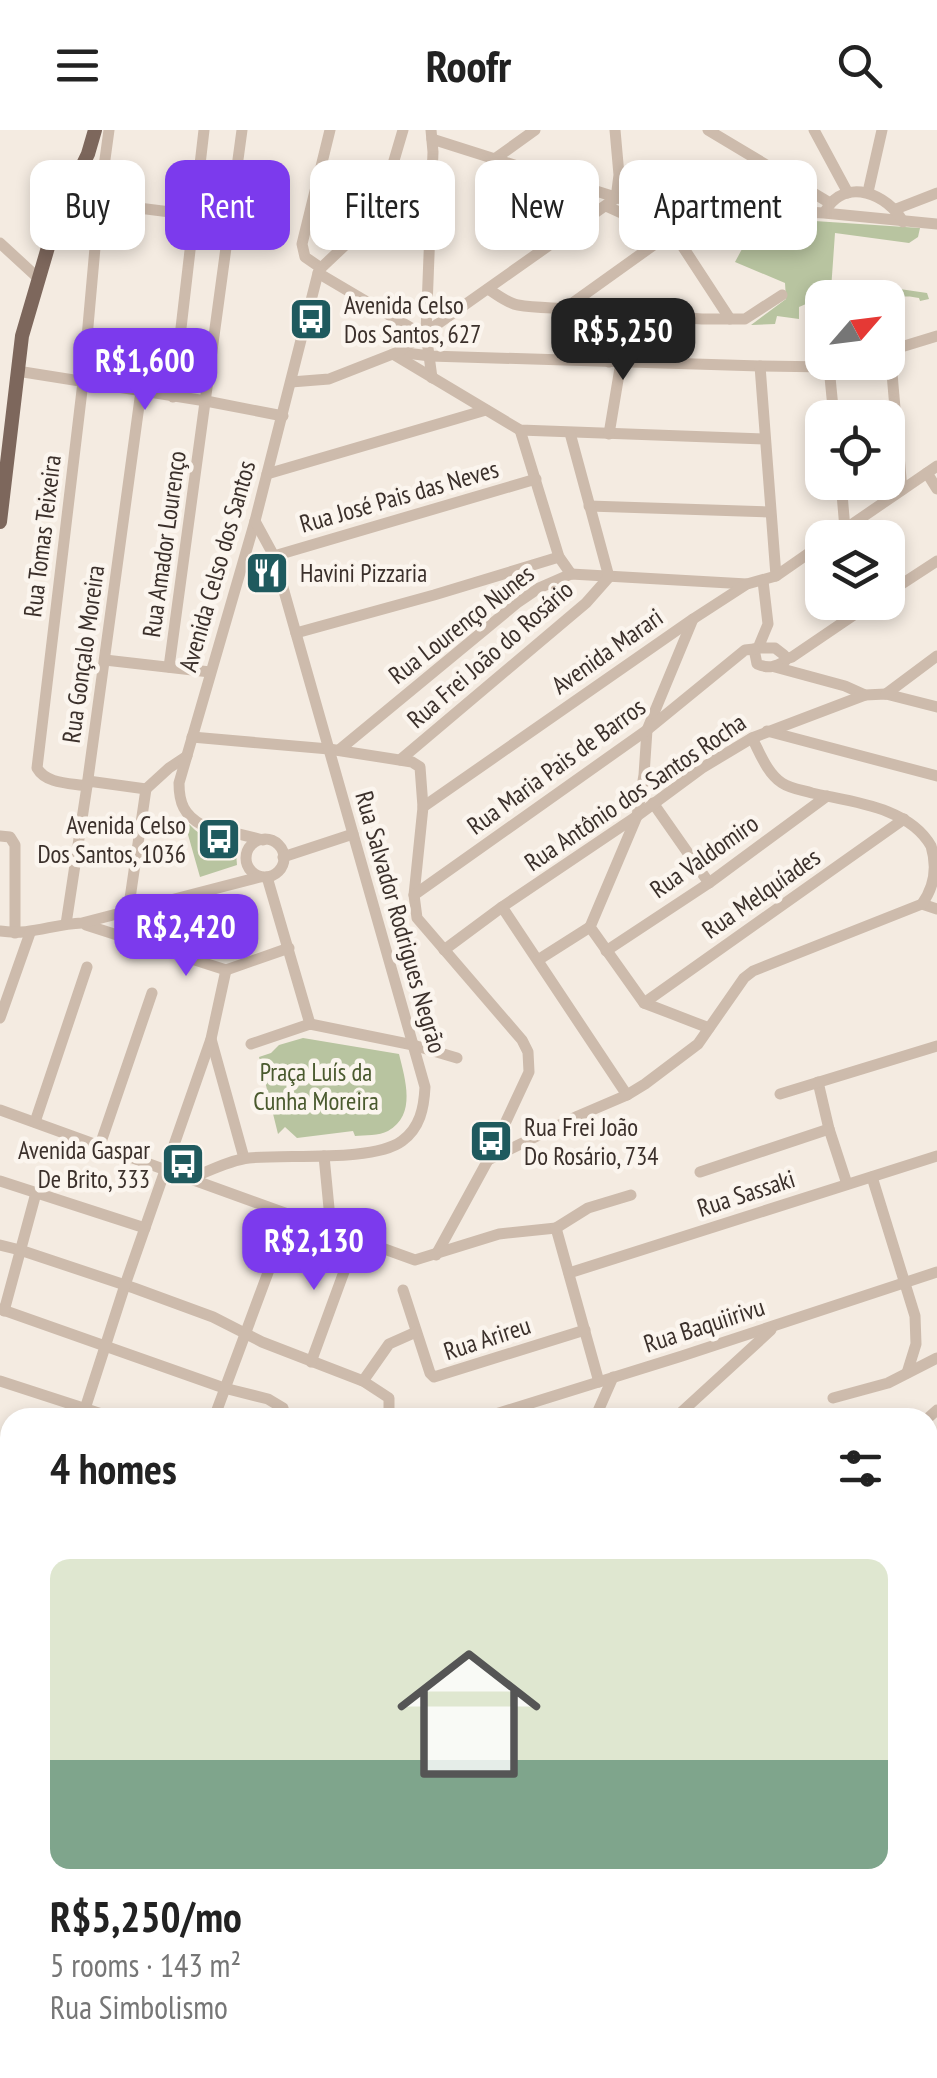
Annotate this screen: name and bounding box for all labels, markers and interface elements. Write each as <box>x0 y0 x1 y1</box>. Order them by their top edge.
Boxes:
text: Roofr <box>426 36 511 94</box>
icon: menu <box>50 38 105 93</box>
icon: search <box>832 38 887 93</box>
chip: Buy <box>30 160 145 250</box>
chip: Rent <box>165 160 290 250</box>
chip: Filters <box>310 160 455 250</box>
chip: New <box>475 160 599 250</box>
chip: Apartment <box>619 160 817 250</box>
north arrow <box>805 280 905 380</box>
map controls <box>805 280 905 620</box>
place label: Avenida Celso Dos Santos, 627 <box>344 289 481 350</box>
bus stop icon: Avenida Celso Dos Santos, 627 <box>288 296 334 342</box>
pin: R$5,250 <box>531 298 715 383</box>
text: R$5,250 <box>573 309 673 351</box>
pin: R$1,600 <box>53 328 237 413</box>
text: R$1,600 <box>95 339 195 381</box>
button: locate <box>805 400 905 500</box>
street label: Rua Amador Lourenço <box>135 449 193 639</box>
street label: Rua José Pais das Neves <box>296 452 502 540</box>
street label: Rua Tomas Teixeira <box>16 453 68 619</box>
street label: Avenida Celso dos Santos <box>172 457 262 675</box>
button: layers <box>805 520 905 620</box>
restaurant icon: Havini Pizzaria <box>244 550 290 596</box>
place label: Havini Pizzaria <box>300 557 427 589</box>
street label: Rua Lourenço Nunes <box>382 557 540 691</box>
street label: Rua Gonçalo Moreira <box>55 563 111 745</box>
street label: Rua Frei João do Rosário <box>400 573 580 735</box>
street label: Avenida Marari <box>545 601 669 701</box>
street label: Rua Maria Pais de Barros <box>461 691 651 841</box>
street label: Rua Antônio dos Santos Rocha <box>518 706 752 878</box>
street label: Rua Salvador Rodrigues Negrão <box>348 787 454 1057</box>
street label: Rua Valdomiro <box>644 807 764 905</box>
place label: Avenida Celso Dos Santos, 1036 <box>37 809 186 870</box>
bus stop icon: Avenida Celso Dos Santos, 1036 <box>196 816 242 862</box>
street label: Rua Melquíades <box>696 841 826 945</box>
pin: R$2,420 <box>94 894 278 979</box>
text: R$2,420 <box>136 905 236 947</box>
park label: Praça Luís da Cunha Moreira <box>253 1056 379 1117</box>
place label: Rua Frei João Do Rosário, 734 <box>524 1111 659 1172</box>
bus stop icon: Rua Frei João Do Rosário, 734 <box>468 1118 514 1164</box>
place label: Avenida Gaspar De Brito, 333 <box>18 1134 150 1195</box>
bus stop icon: Avenida Gaspar De Brito, 333 <box>160 1141 206 1187</box>
street label: Rua Sassaki <box>693 1162 799 1224</box>
pin: R$2,130 <box>222 1208 406 1293</box>
text: R$2,130 <box>264 1219 364 1261</box>
street label: Rua Baquiirivu <box>639 1290 769 1360</box>
street label: Rua Arireu <box>439 1309 535 1367</box>
text: 4 homes <box>50 1441 177 1496</box>
icon: filters <box>833 1441 888 1496</box>
icon: home <box>379 1624 559 1804</box>
text: R$5,250/mo <box>50 1889 242 1944</box>
text: 5 rooms · 143 m² <box>50 1944 241 1986</box>
text: Rua Simbolismo <box>50 1986 228 2028</box>

